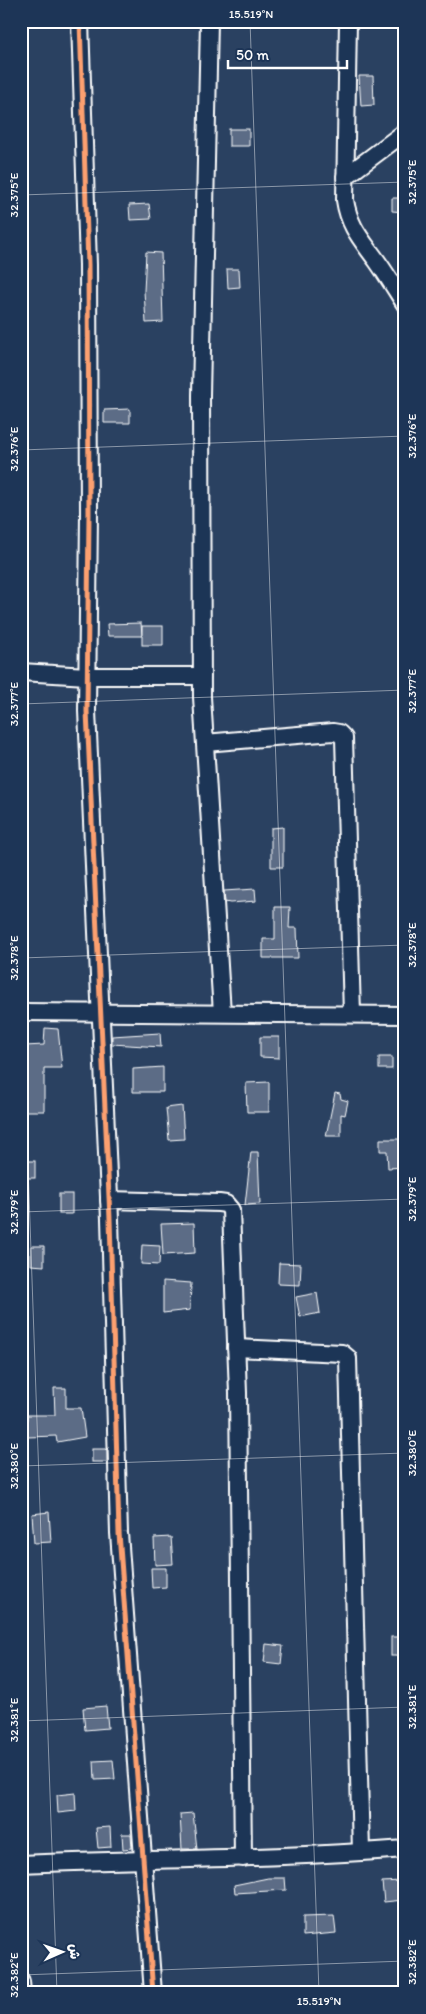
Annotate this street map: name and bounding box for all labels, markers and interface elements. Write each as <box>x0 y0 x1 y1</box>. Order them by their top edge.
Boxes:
text: 15.519°N <box>229 7 273 21</box>
scale bar <box>228 38 347 70</box>
text: 50 m <box>236 46 269 64</box>
text: 32.375°E <box>405 159 419 204</box>
text: 32.375°E <box>7 172 21 217</box>
text: 32.376°E <box>405 413 419 458</box>
text: 32.376°E <box>7 426 21 471</box>
text: 32.377°E <box>405 668 419 713</box>
text: 32.377°E <box>7 681 21 726</box>
text: 32.378°E <box>405 922 419 968</box>
text: 32.378°E <box>7 935 21 981</box>
text: 32.379°E <box>405 1176 419 1221</box>
text: 32.379°E <box>7 1189 21 1234</box>
text: 32.380°E <box>405 1429 419 1476</box>
text: 32.380°E <box>7 1442 21 1489</box>
text: 32.381°E <box>405 1684 419 1729</box>
text: 32.381°E <box>7 1697 21 1742</box>
north arrow <box>38 1926 88 1976</box>
text: 32.382°E <box>405 1939 419 1985</box>
text: ش <box>66 1944 83 1960</box>
text: 32.382°E <box>7 1952 21 1998</box>
text: 15.519°N <box>297 1994 341 2008</box>

